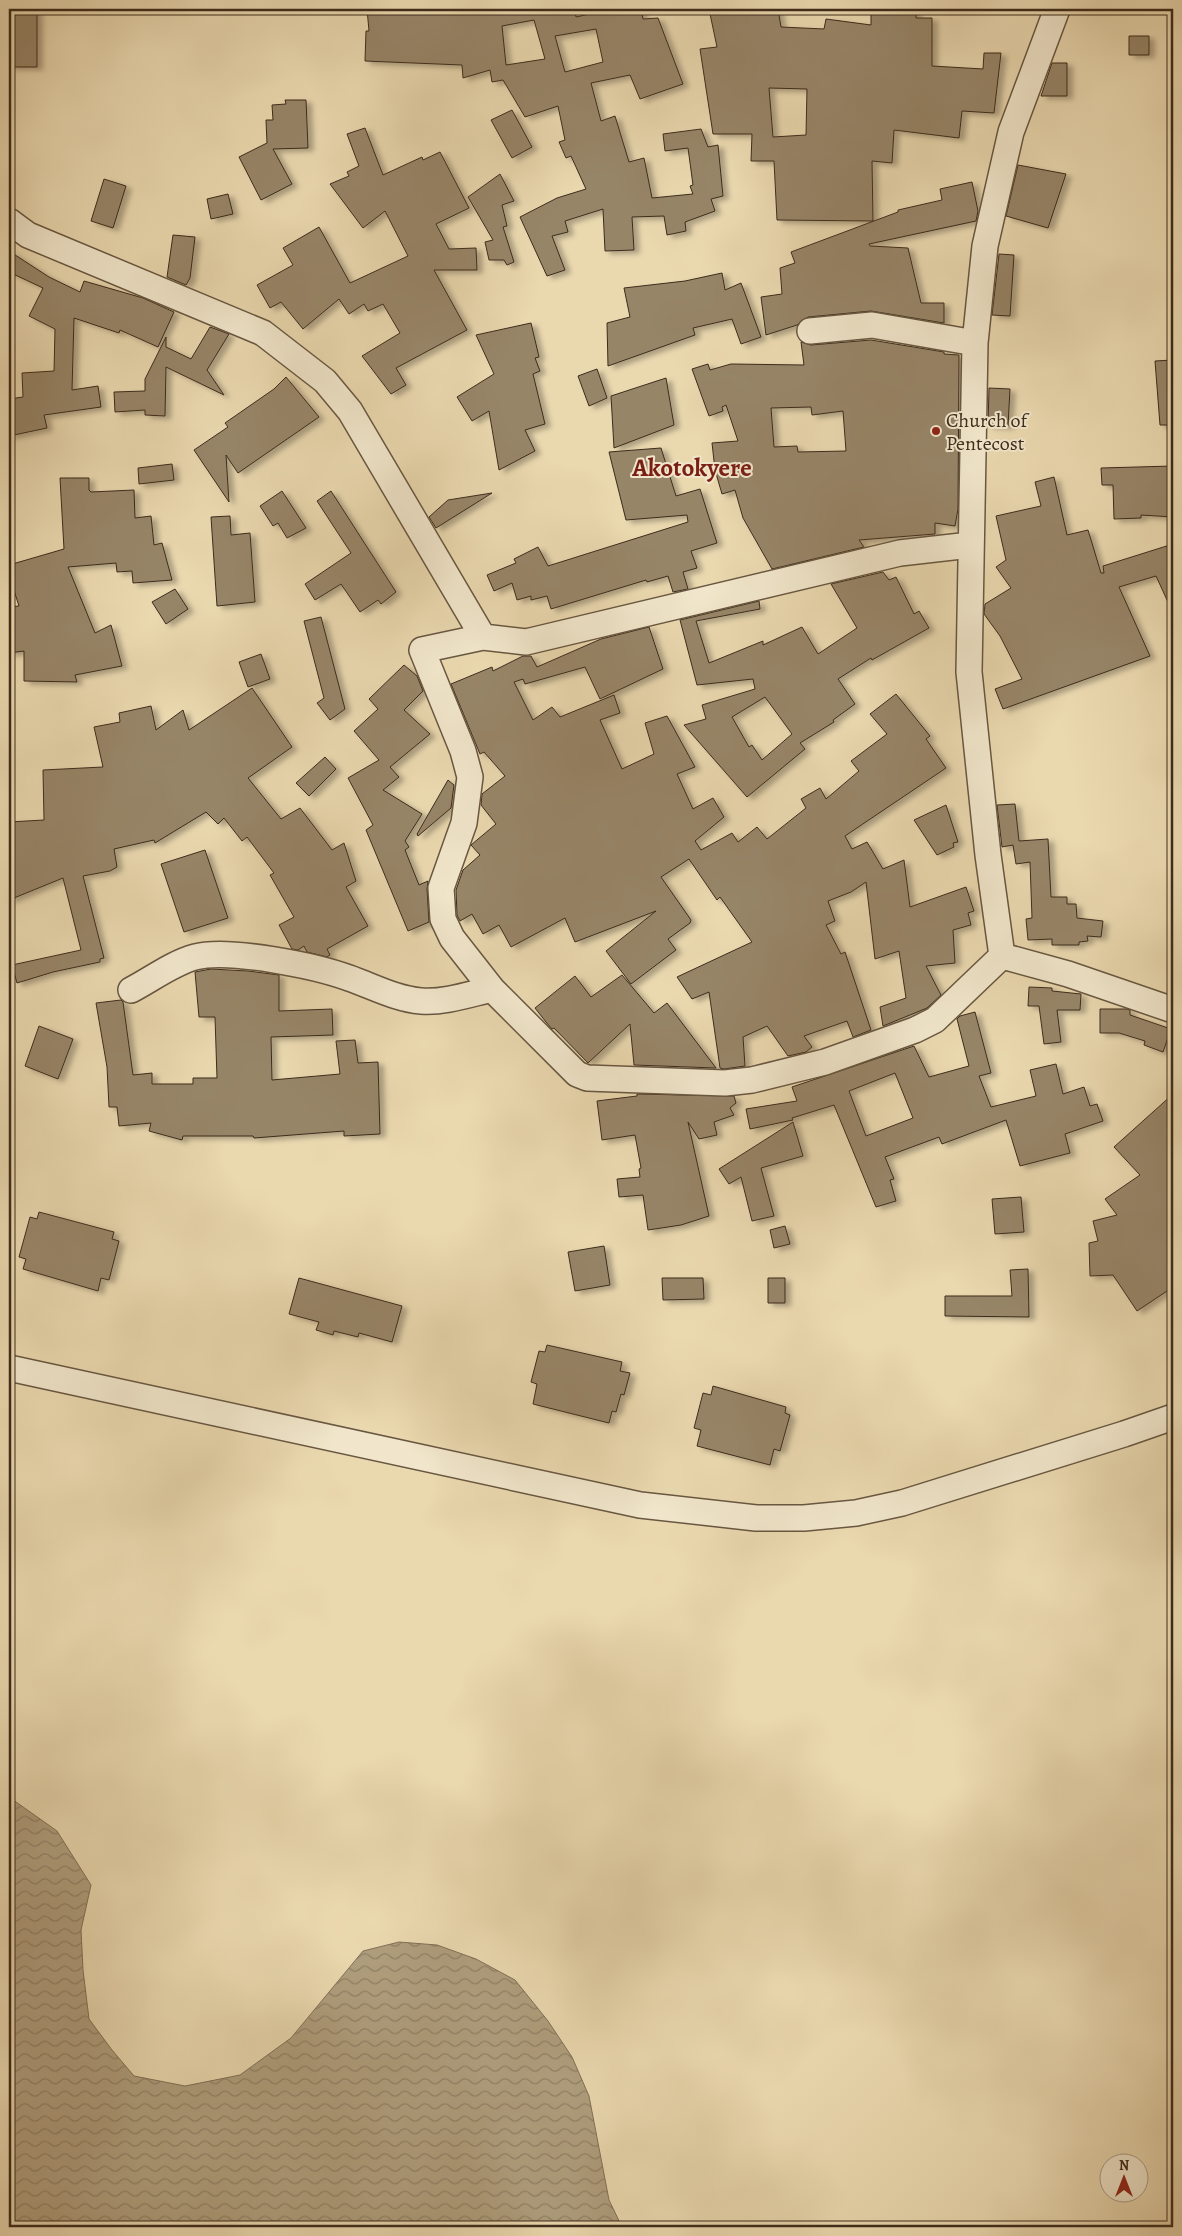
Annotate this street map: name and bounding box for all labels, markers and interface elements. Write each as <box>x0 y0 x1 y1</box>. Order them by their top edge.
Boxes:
place label: Church of Pentecost <box>946 407 1031 457</box>
marker: Church of Pentecost <box>930 425 942 437</box>
district label: Akotokyere <box>631 451 752 485</box>
north arrow <box>1100 2154 1150 2204</box>
text: N <box>1119 2156 1129 2175</box>

